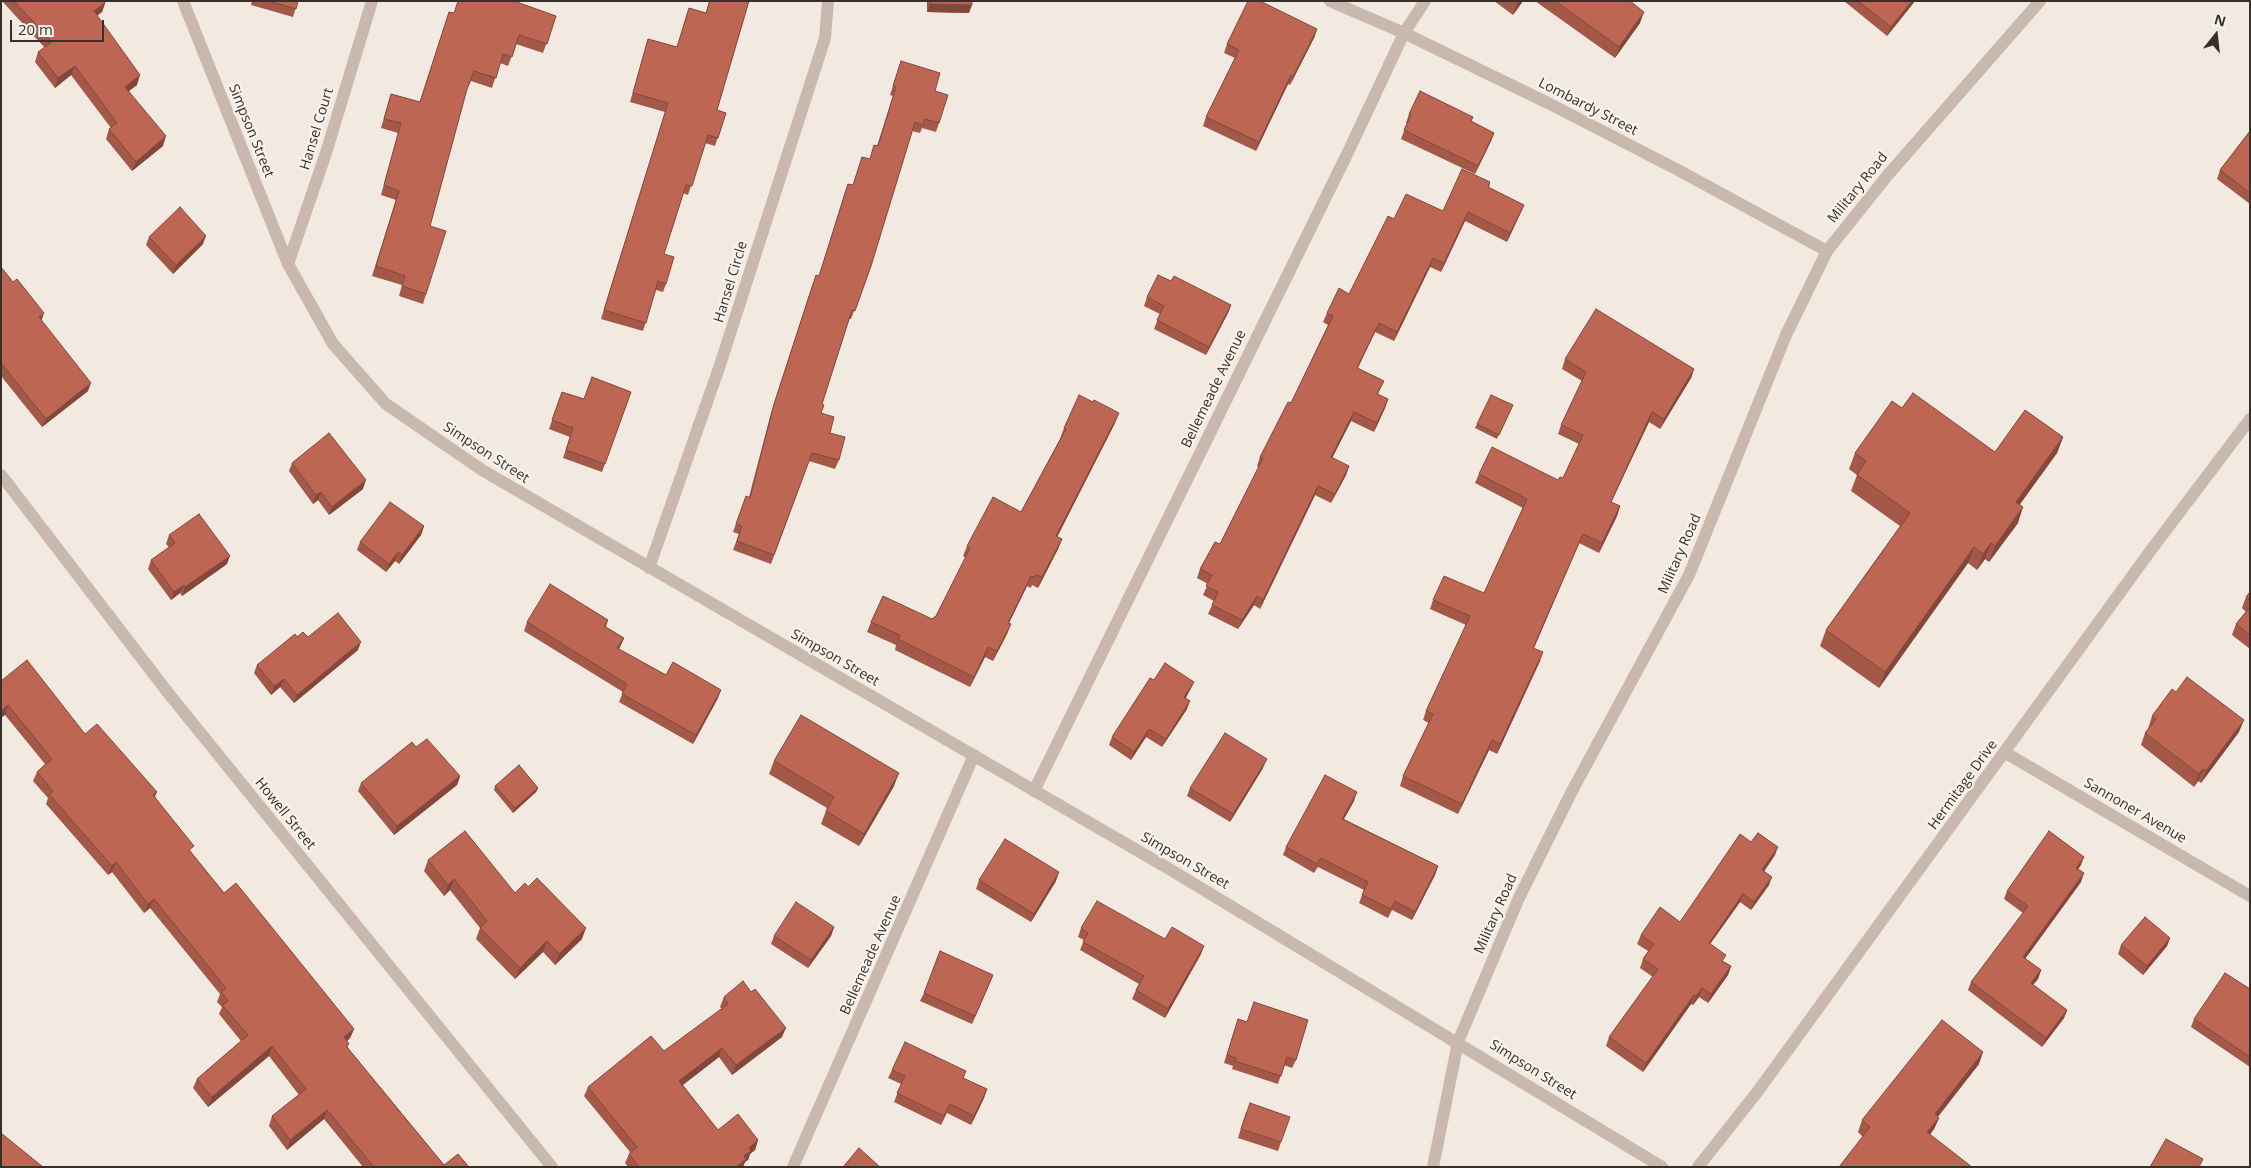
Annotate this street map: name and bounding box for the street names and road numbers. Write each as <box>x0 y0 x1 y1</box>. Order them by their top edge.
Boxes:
street label: Lombardy Street <box>1536 75 1640 139</box>
street label: Simpson Street <box>225 82 277 180</box>
street label: Hansel Court <box>297 86 337 172</box>
street label: Military Road <box>1824 149 1892 227</box>
street label: Hansel Circle <box>711 239 751 325</box>
street label: Bellemeade Avenue <box>1178 327 1250 451</box>
street label: Simpson Street <box>440 419 532 487</box>
street label: Military Road <box>1655 511 1705 597</box>
street label: Simpson Street <box>788 626 882 690</box>
street label: Hermitage Drive <box>1925 737 2001 833</box>
street label: Howell Street <box>251 775 319 853</box>
street label: Sannoner Avenue <box>2081 775 2189 847</box>
street label: Simpson Street <box>1138 829 1232 893</box>
street label: Military Road <box>1471 871 1521 957</box>
street label: Bellemeade Avenue <box>837 893 905 1017</box>
street label: Simpson Street <box>1487 1037 1579 1103</box>

